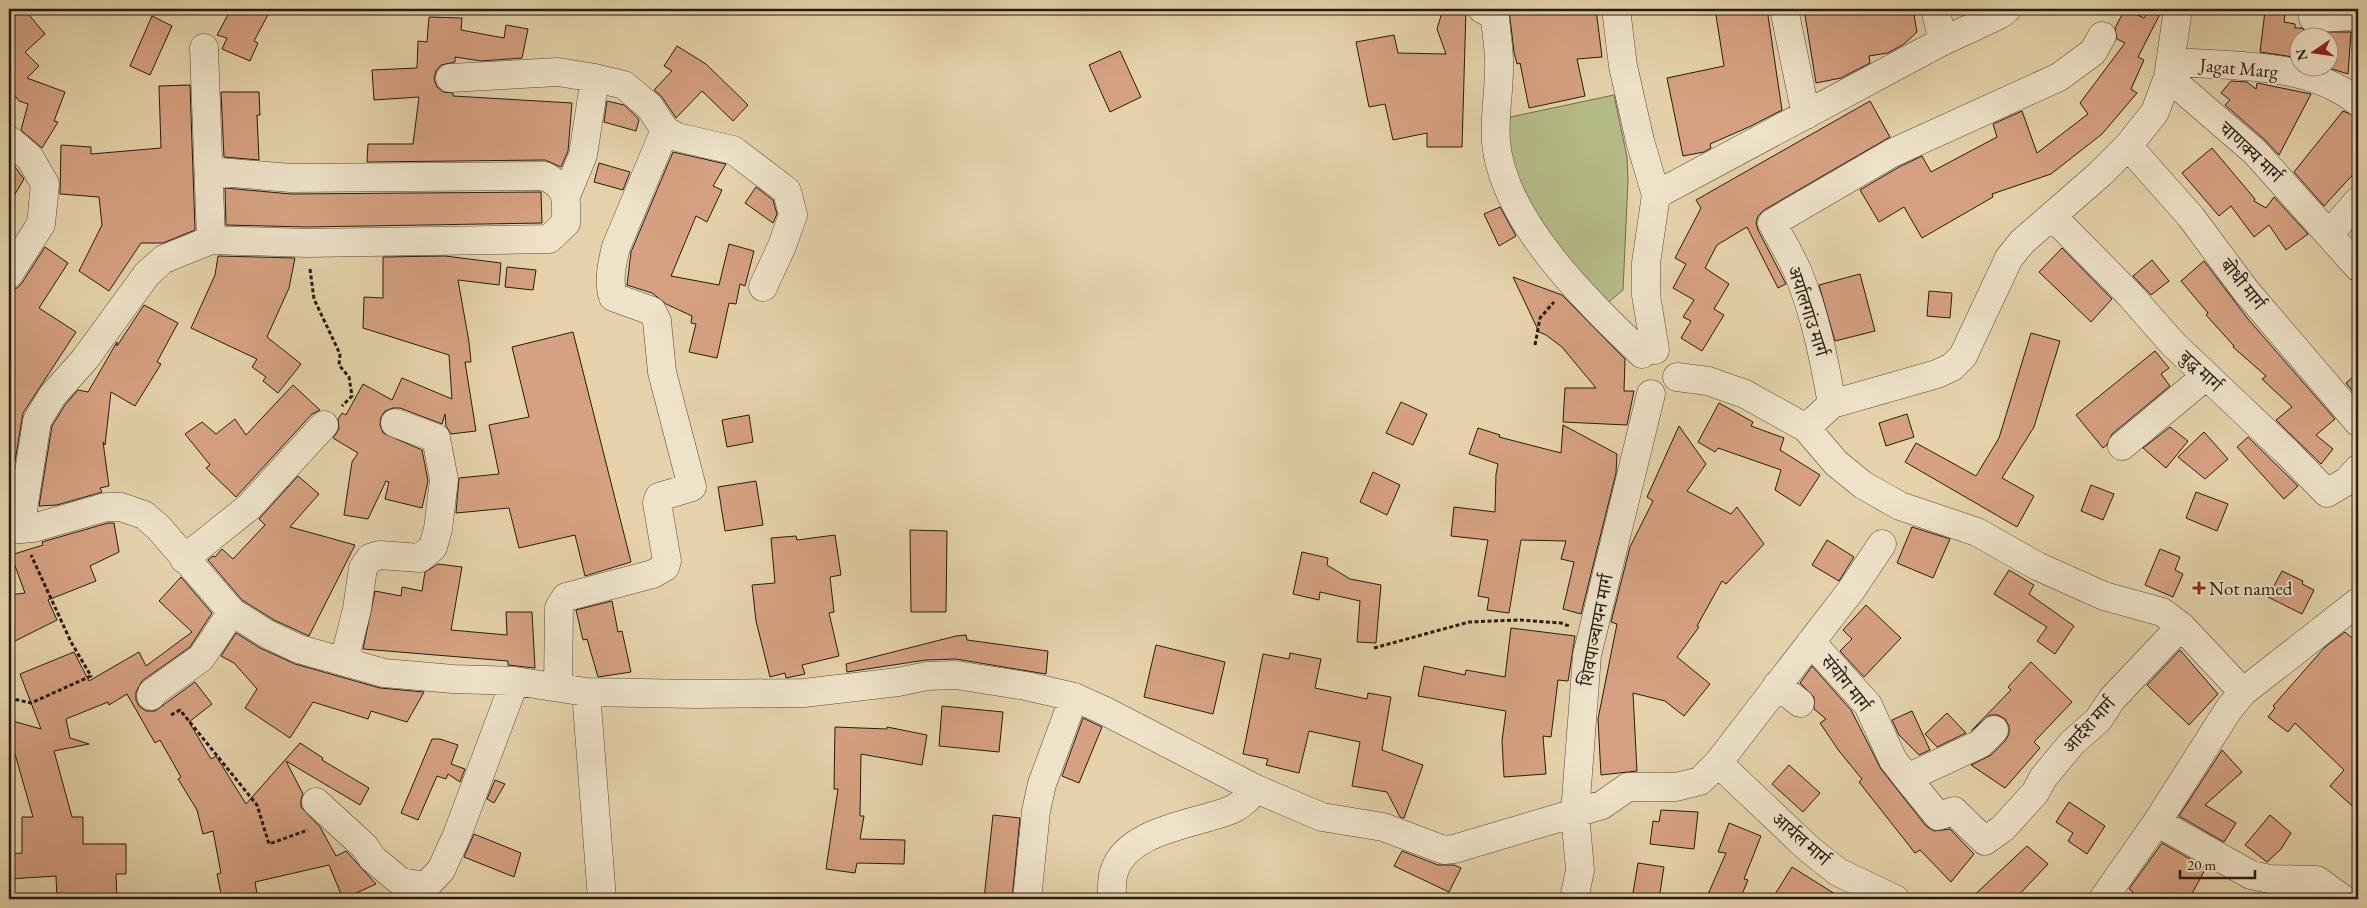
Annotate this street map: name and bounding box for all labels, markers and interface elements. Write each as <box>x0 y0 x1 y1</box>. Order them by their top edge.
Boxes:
north arrow <box>2290 28 2340 78</box>
text: N <box>2291 47 2311 62</box>
street label: Jagat Marg <box>2197 52 2280 84</box>
street label: चाणक्य मार्ग <box>2213 115 2289 189</box>
street label: बोधी मार्ग <box>2214 253 2272 315</box>
street label: अर्यालगांउ मार्ग <box>1782 263 1835 360</box>
street label: बुद्ध मार्ग <box>2173 344 2229 398</box>
street label: शिवपाञ्चायन मार्ग <box>1573 571 1619 689</box>
place label: Not named <box>2209 576 2293 601</box>
marker: Not named <box>2193 582 2205 594</box>
street label: संयोग मार्ग <box>1815 648 1877 718</box>
street label: आर्दश मार्ग <box>2057 691 2122 758</box>
street label: आर्यल मार्ग <box>1766 807 1836 872</box>
scale bar <box>2180 848 2254 880</box>
text: 20 m <box>2187 855 2216 874</box>

